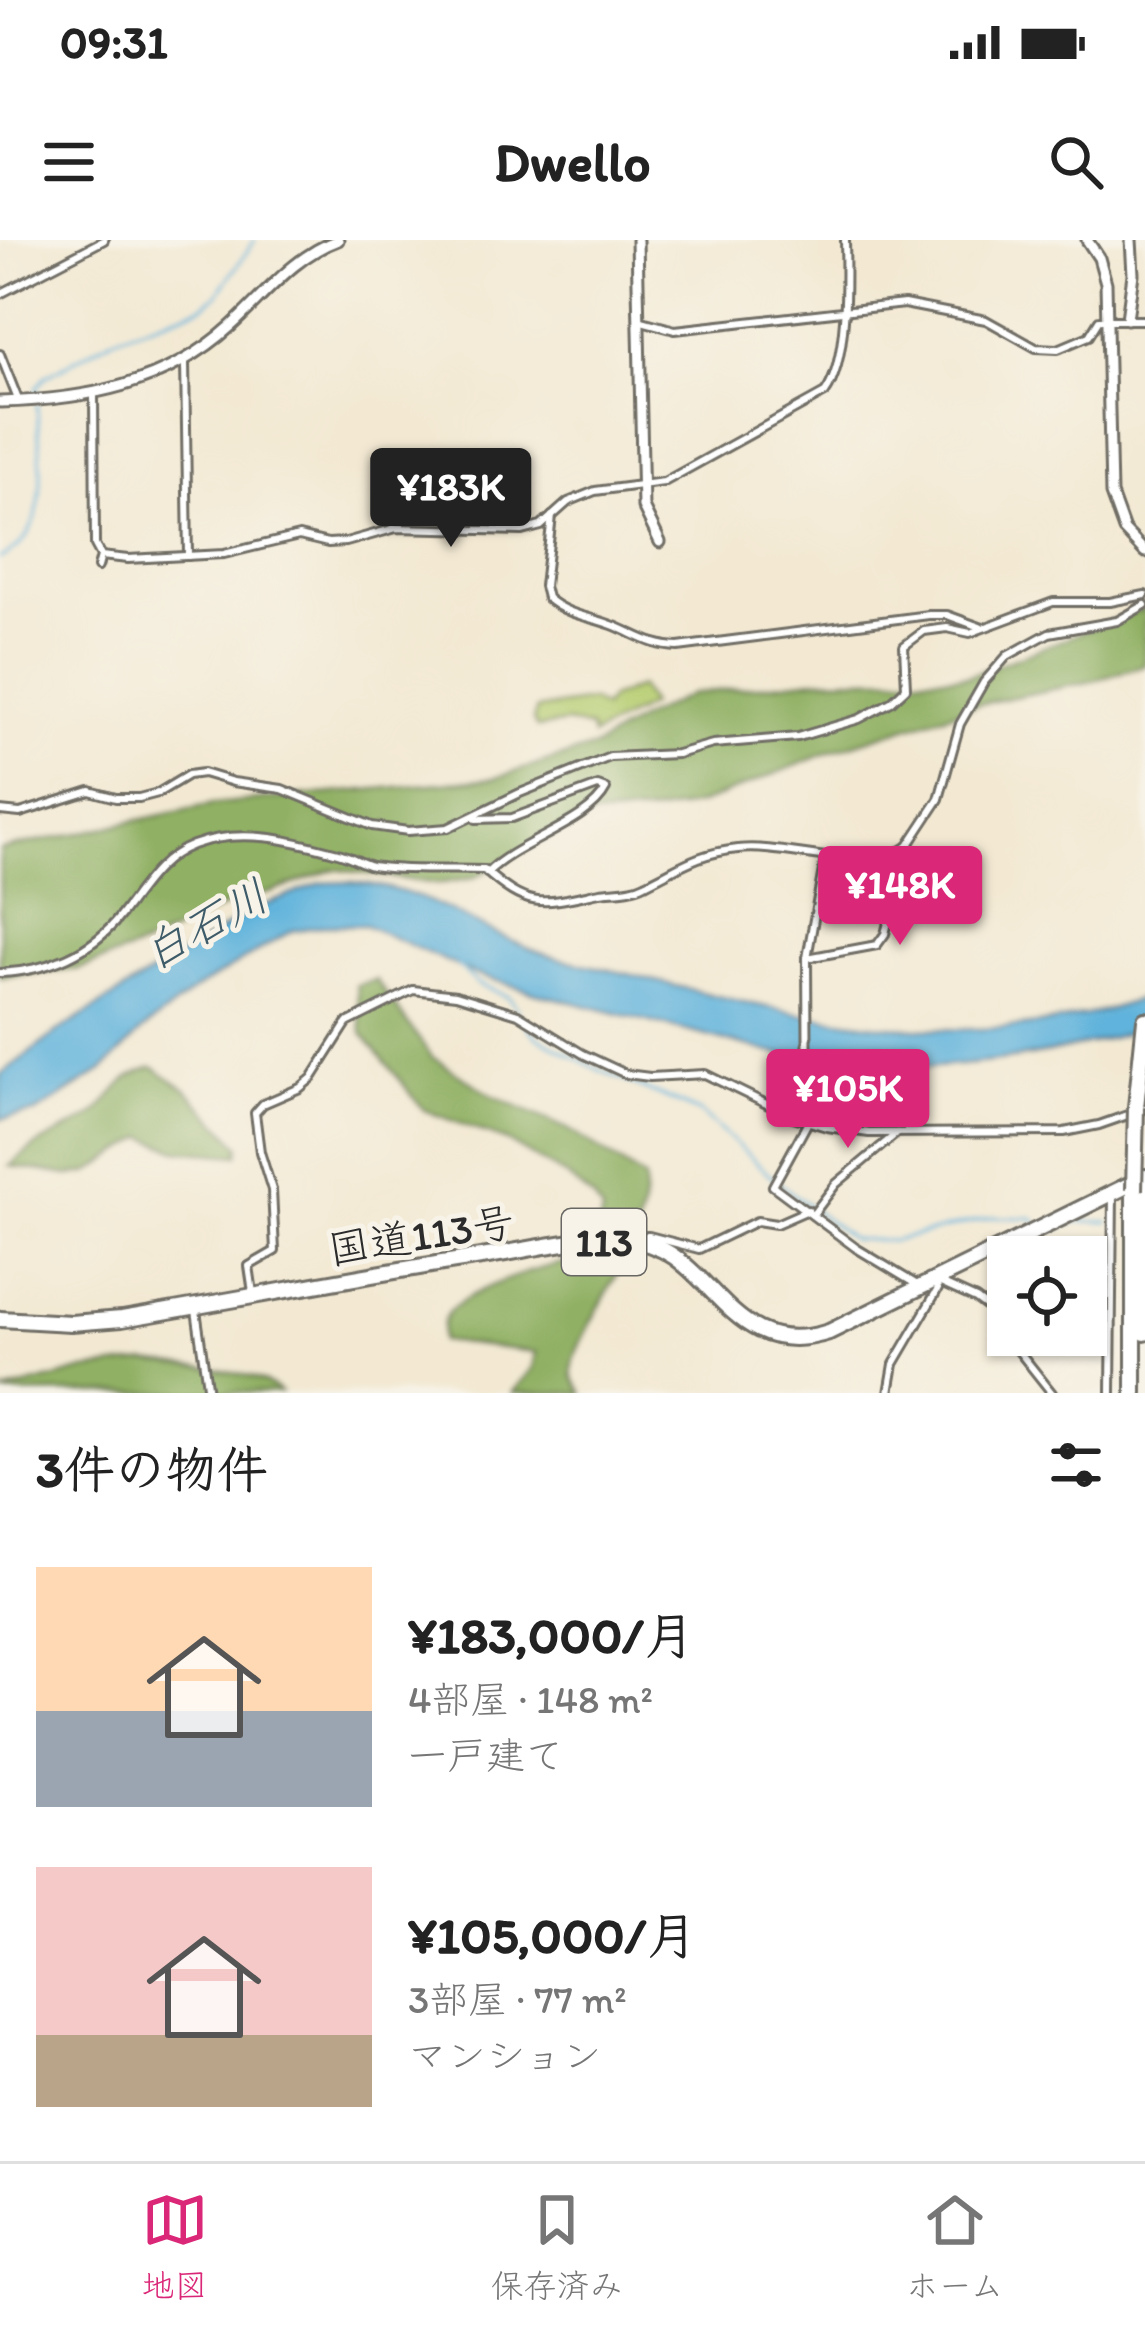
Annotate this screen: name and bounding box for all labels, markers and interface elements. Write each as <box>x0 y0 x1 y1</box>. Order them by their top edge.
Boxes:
text: 09:31 <box>60 15 168 69</box>
icon: menu <box>36 129 102 195</box>
icon: search <box>1043 129 1109 195</box>
text: Dwello <box>494 130 651 195</box>
pin: ¥183K <box>367 448 535 550</box>
text: ¥183K <box>397 463 505 510</box>
pin: ¥148K <box>816 846 984 948</box>
text: ¥148K <box>845 861 955 908</box>
water label: 白石川 <box>133 868 277 980</box>
pin: ¥105K <box>764 1049 932 1151</box>
text: ¥105K <box>793 1064 903 1111</box>
street label: 国道113号 <box>324 1196 518 1275</box>
road number: 113 <box>562 1209 646 1275</box>
map controls <box>987 1236 1107 1356</box>
button: locate <box>987 1236 1107 1356</box>
icon: filters <box>1043 1432 1109 1498</box>
text: 3件の物件 <box>36 1439 268 1500</box>
text: ¥183,000/月 <box>408 1605 695 1666</box>
icon: home <box>132 1615 276 1759</box>
text: 4部屋 · 148 m² <box>408 1676 653 1723</box>
text: 一戸建て <box>408 1732 564 1779</box>
text: ¥105,000/月 <box>408 1905 697 1966</box>
icon: home <box>132 1915 276 2059</box>
text: 3部屋 · 77 m² <box>408 1976 627 2023</box>
text: マンション <box>408 2032 601 2079</box>
tab: 地図 <box>142 2187 208 2307</box>
tab: 保存済み <box>491 2187 623 2307</box>
tab: ホーム <box>906 2187 1003 2307</box>

